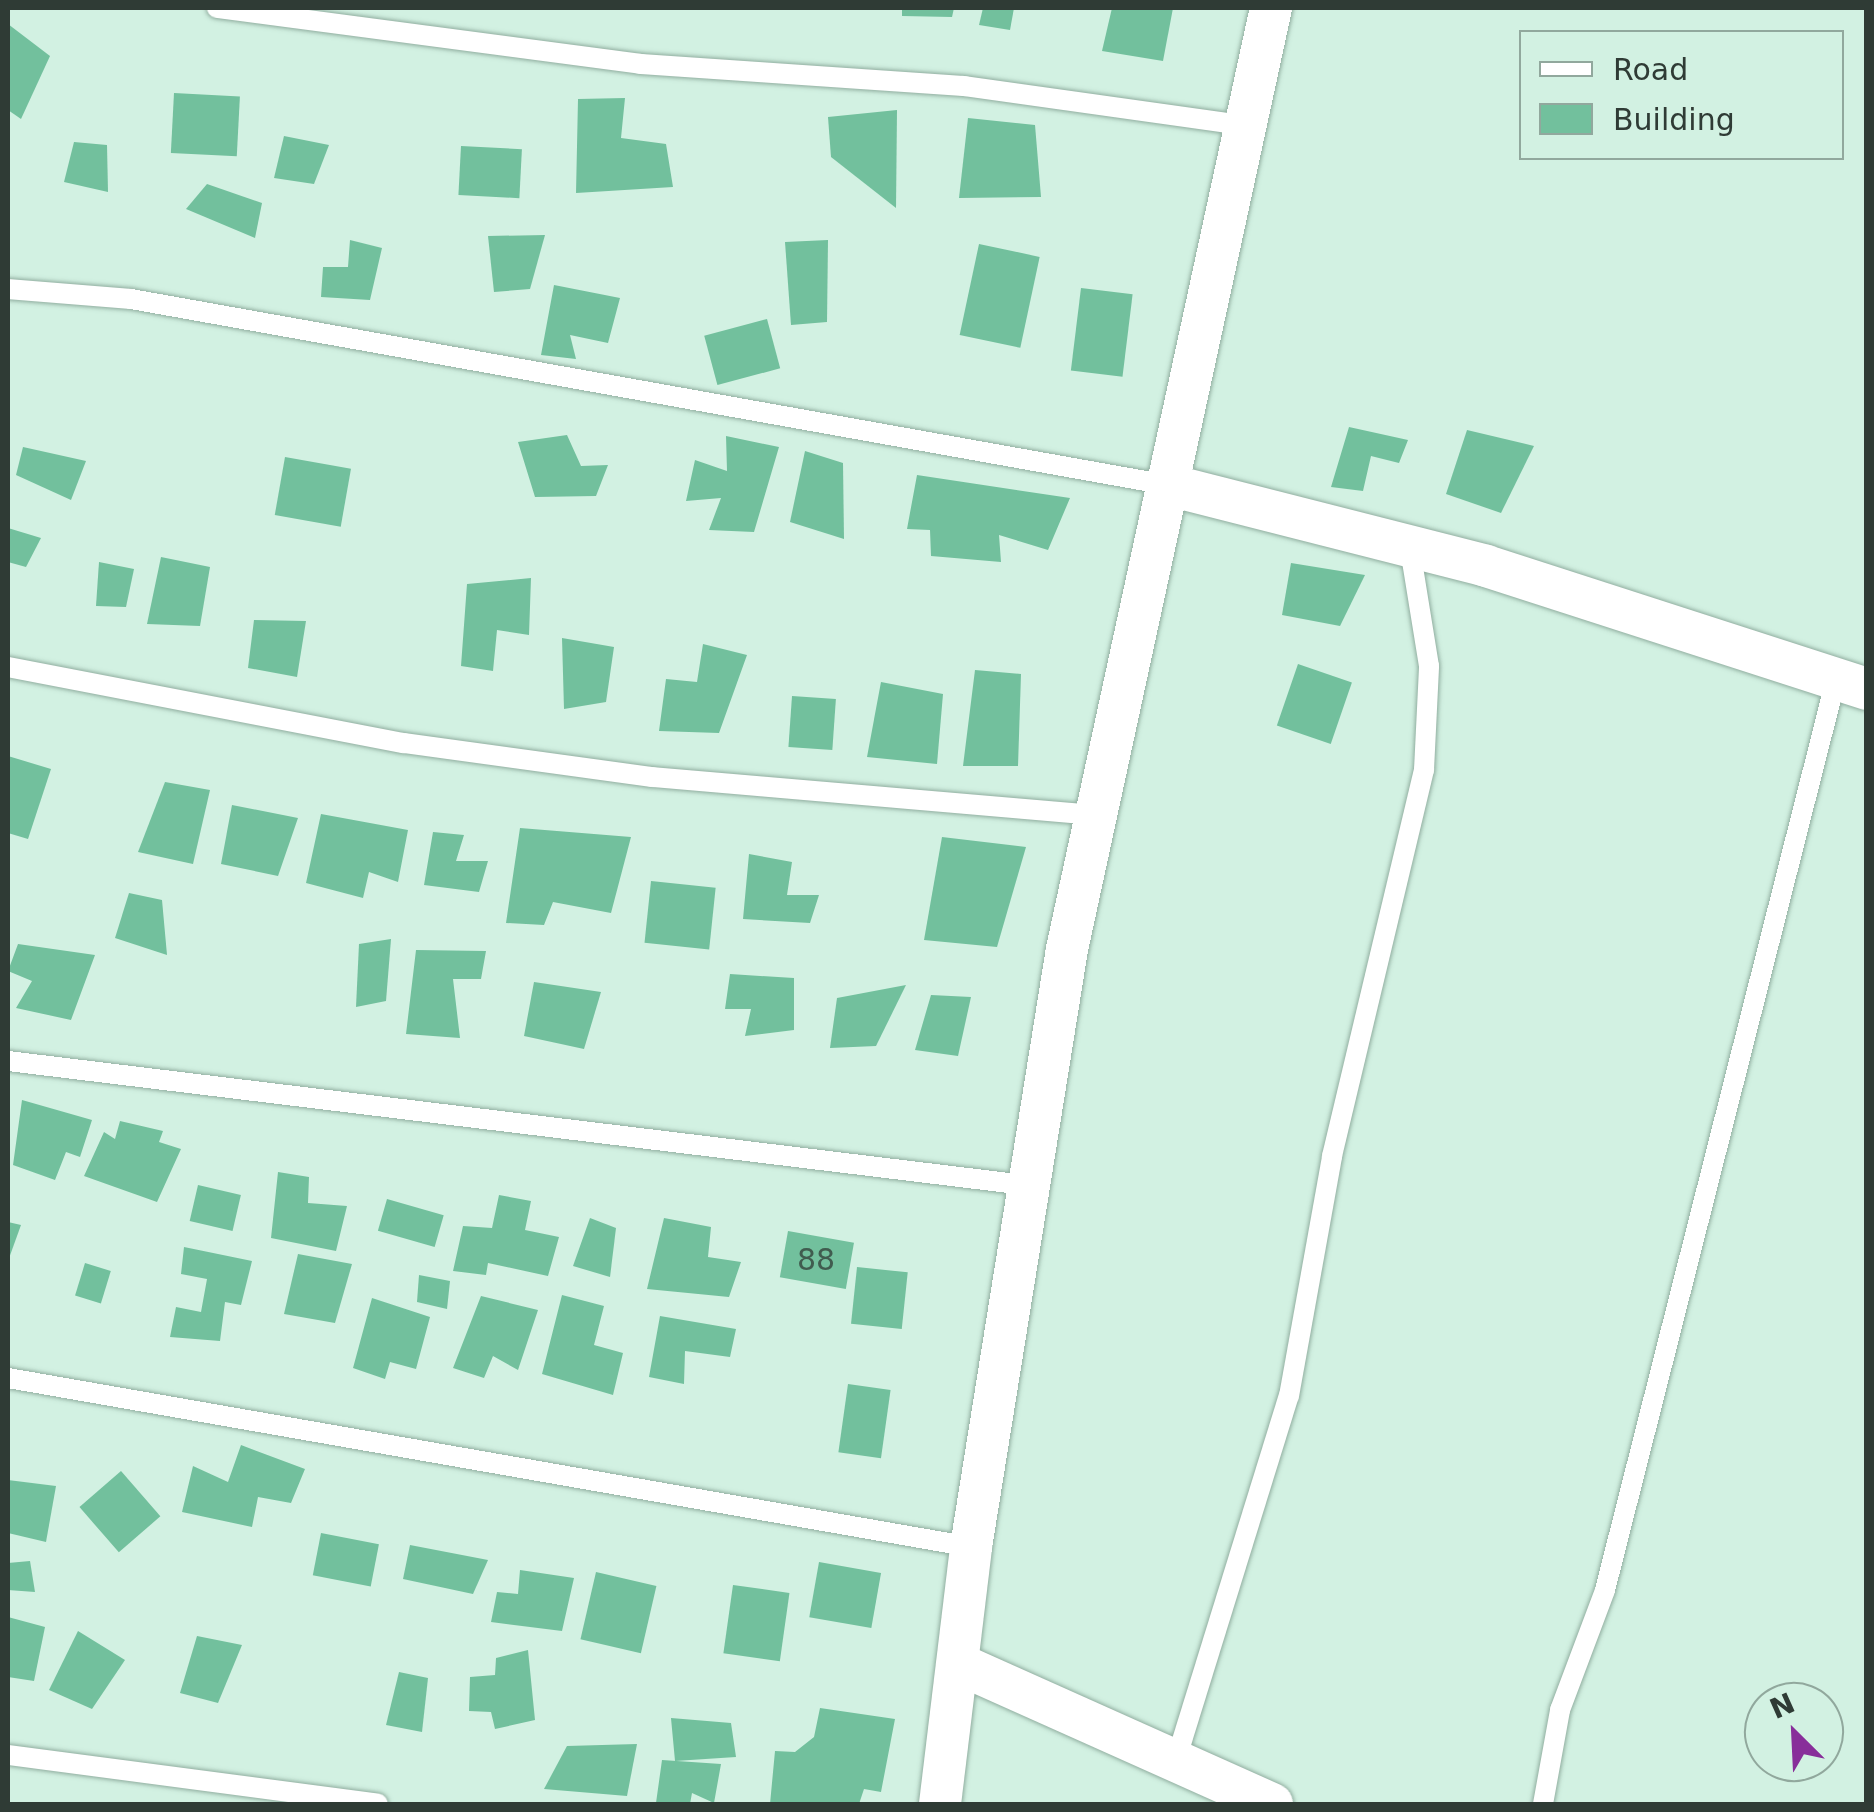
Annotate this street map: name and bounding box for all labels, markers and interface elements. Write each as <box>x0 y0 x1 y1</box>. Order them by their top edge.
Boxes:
legend <box>1519 30 1844 160</box>
text: Road <box>1613 52 1688 87</box>
text: Building <box>1613 102 1735 137</box>
house number: 88 <box>797 1242 835 1278</box>
north arrow <box>1744 1682 1844 1782</box>
text: N <box>1765 1686 1800 1726</box>

